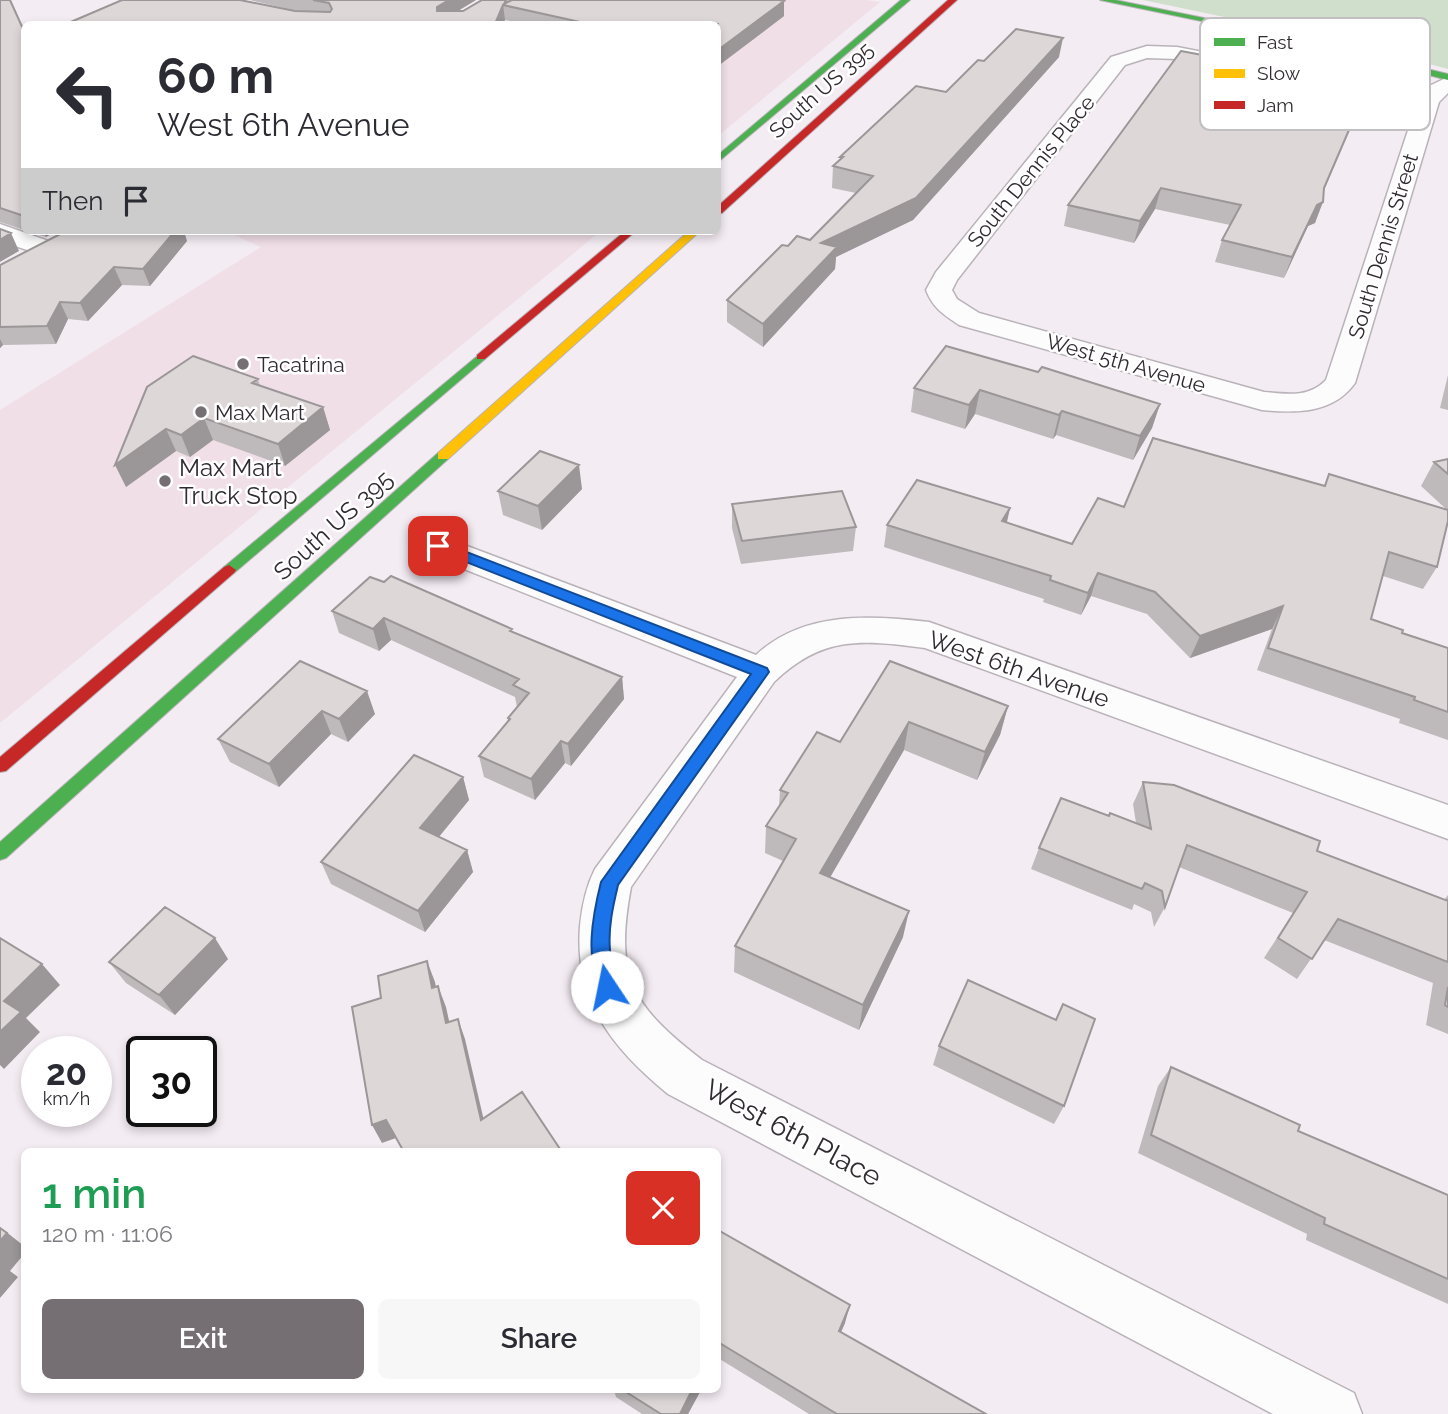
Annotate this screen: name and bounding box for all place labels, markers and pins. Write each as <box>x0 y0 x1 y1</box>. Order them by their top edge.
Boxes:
place label: Tacatrina <box>257 352 345 377</box>
marker: Tacatrina <box>235 356 251 372</box>
place label: Max Mart <box>215 400 305 425</box>
marker: Max Mart <box>193 404 209 420</box>
place label: Max Mart Truck Stop <box>179 453 297 510</box>
marker: Max Mart Truck Stop <box>157 473 173 489</box>
pin <box>408 516 468 576</box>

